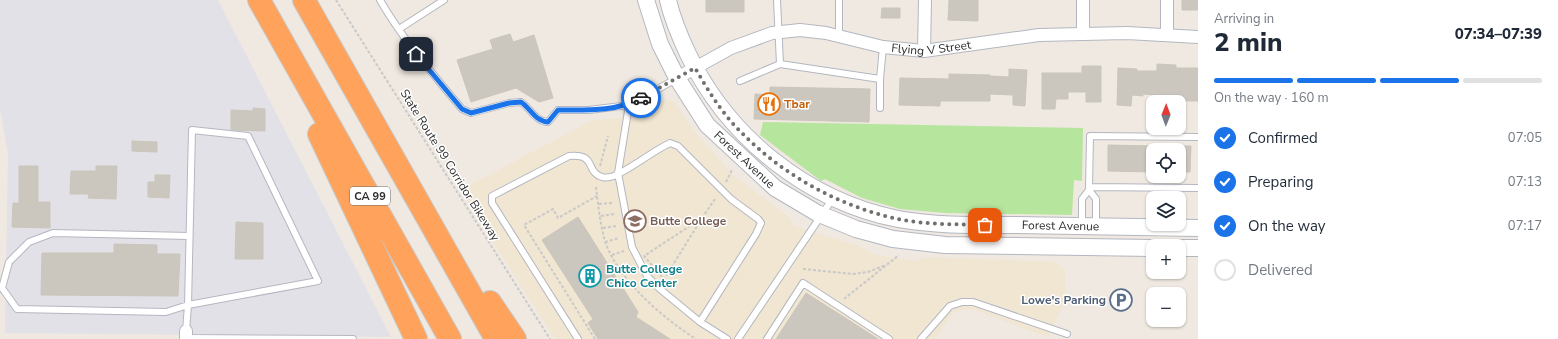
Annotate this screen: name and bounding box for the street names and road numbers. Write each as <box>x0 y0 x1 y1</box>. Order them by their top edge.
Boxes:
street label: Flying V Street <box>891 36 973 59</box>
street label: State Route 99 Corridor Bikeway <box>397 86 504 245</box>
street label: Forest Avenue <box>711 127 778 192</box>
road number: CA 99 <box>350 187 390 205</box>
street label: Forest Avenue <box>1022 217 1099 234</box>

